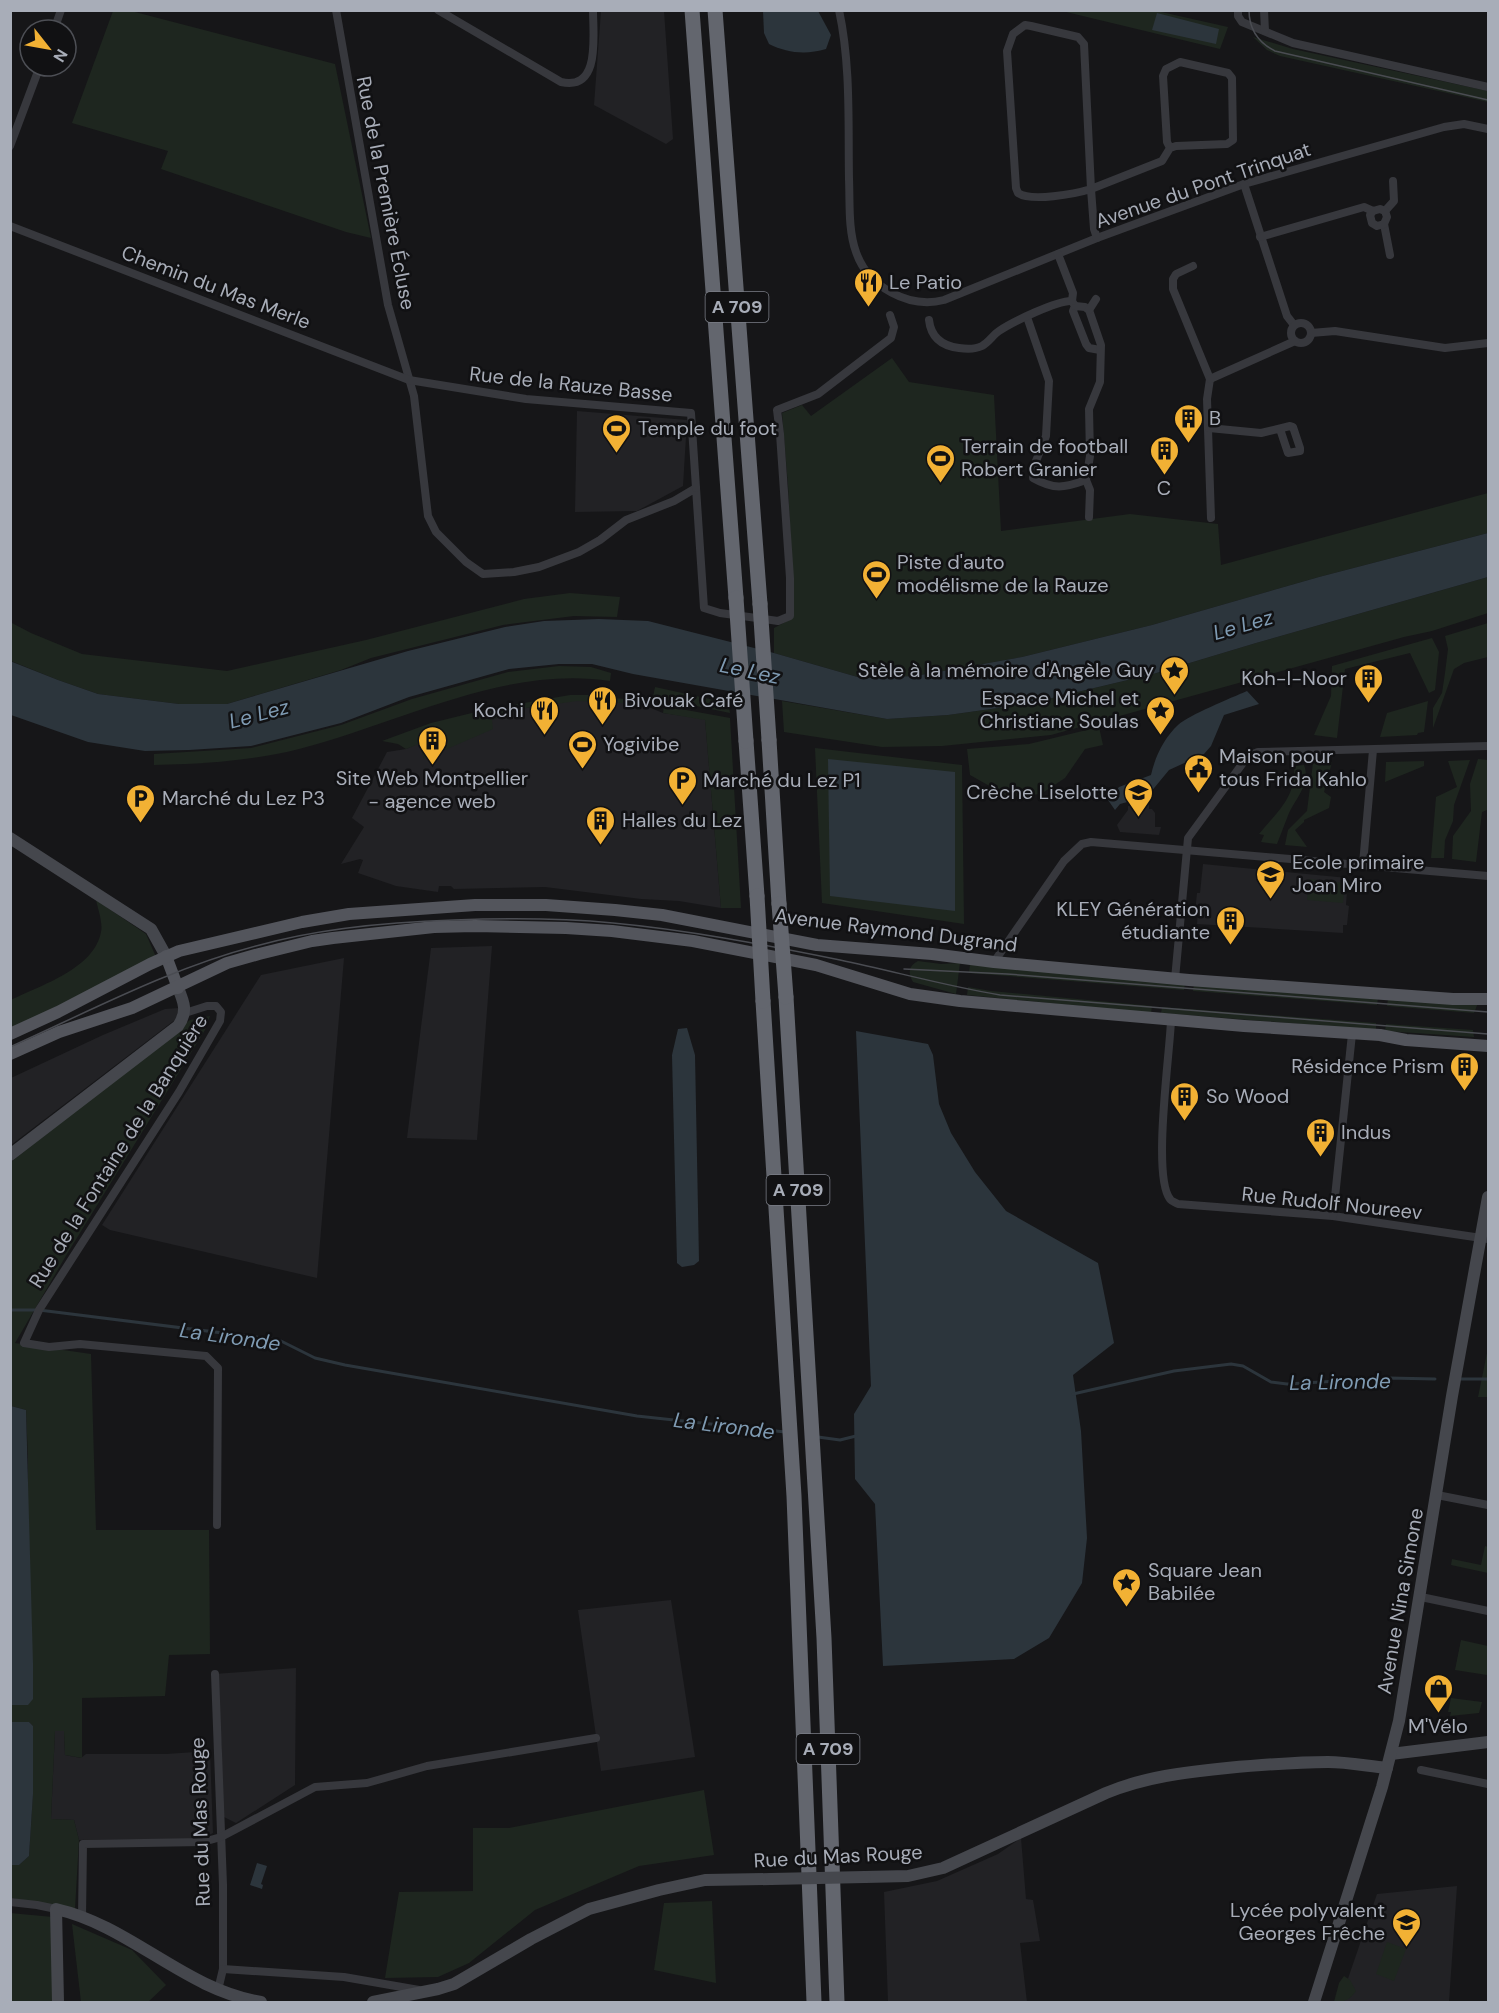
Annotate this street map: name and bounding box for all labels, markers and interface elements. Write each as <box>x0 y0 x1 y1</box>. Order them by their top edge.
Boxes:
north arrow <box>18 18 78 78</box>
text: N <box>48 45 72 66</box>
street label: Rue de la Première Écluse <box>351 74 421 312</box>
street label: Avenue du Pont Trinquat <box>1092 136 1314 234</box>
street label: Chemin du Mas Merle <box>118 239 314 335</box>
restaurant icon: Le Patio <box>852 266 884 308</box>
place label: Le Patio <box>889 269 962 295</box>
road number: A 709 <box>706 292 768 322</box>
street label: Rue de la Rauze Basse <box>468 360 674 408</box>
building icon: B <box>1172 402 1204 444</box>
place label: B <box>1209 405 1221 431</box>
sports icon: Temple du foot <box>601 412 633 454</box>
place label: Temple du foot <box>638 415 777 441</box>
place label: Terrain de football Robert Granier <box>961 433 1128 482</box>
building icon: C <box>1148 434 1180 476</box>
sports icon: Terrain de football Robert Granier <box>924 442 956 484</box>
place label: C <box>1157 475 1171 501</box>
place label: Piste d'auto modélisme de la Rauze <box>897 549 1109 598</box>
sports icon: Piste d'auto modélisme de la Rauze <box>860 558 892 600</box>
water label: Le Lez <box>1210 603 1276 647</box>
water label: Le Lez <box>717 651 783 691</box>
place icon: Stèle à la mémoire d'Angèle Guy <box>1159 654 1191 696</box>
place label: Stèle à la mémoire d'Angèle Guy <box>858 657 1154 683</box>
building icon: Koh-I-Noor <box>1352 662 1384 704</box>
place label: Koh-I-Noor <box>1241 665 1347 691</box>
restaurant icon: Bivouak Café <box>587 684 619 726</box>
place label: Espace Michel et Christiane Soulas <box>979 685 1139 734</box>
place label: Bivouak Café <box>624 687 743 713</box>
water label: Le Lez <box>226 693 292 735</box>
restaurant icon: Kochi <box>529 694 561 736</box>
place icon: Espace Michel et Christiane Soulas <box>1144 694 1176 736</box>
place label: Kochi <box>473 697 524 723</box>
building icon: Site Web Montpellier - agence web <box>416 724 448 766</box>
sports icon: Yogivibe <box>566 728 598 770</box>
place label: Yogivibe <box>603 731 679 757</box>
place label: Maison pour tous Frida Kahlo <box>1219 743 1367 792</box>
public building icon: Maison pour tous Frida Kahlo <box>1182 752 1214 794</box>
parking icon: Marché du Lez P1 <box>666 764 698 806</box>
place label: Site Web Montpellier - agence web <box>336 765 528 814</box>
place label: Marché du Lez P1 <box>703 767 860 793</box>
school or university icon: Crèche Liselotte <box>1123 776 1155 818</box>
place label: Crèche Liselotte <box>966 779 1118 805</box>
parking icon: Marché du Lez P3 <box>125 782 157 824</box>
place label: Marché du Lez P3 <box>162 785 325 811</box>
building icon: Halles du Lez <box>585 804 617 846</box>
place label: Halles du Lez <box>622 807 742 833</box>
place label: Ecole primaire Joan Miro <box>1292 849 1424 898</box>
school or university icon: Ecole primaire Joan Miro <box>1255 858 1287 900</box>
place label: KLEY Génération étudiante <box>1056 896 1210 945</box>
street label: Avenue Raymond Dugrand <box>773 902 1019 958</box>
building icon: KLEY Génération étudiante <box>1215 904 1247 946</box>
street label: Rue de la Fontaine de la Banquière <box>23 1009 213 1293</box>
building icon: Résidence Prism <box>1449 1050 1481 1092</box>
place label: Résidence Prism <box>1291 1053 1444 1079</box>
building icon: So Wood <box>1169 1080 1201 1122</box>
place label: So Wood <box>1206 1083 1289 1109</box>
building icon: Indus <box>1304 1116 1336 1158</box>
place label: Indus <box>1341 1119 1391 1145</box>
road number: A 709 <box>766 1175 830 1205</box>
street label: Rue Rudolf Noureev <box>1240 1181 1424 1225</box>
water label: La Lironde <box>178 1316 282 1358</box>
water label: La Lironde <box>1289 1367 1391 1397</box>
water label: La Lironde <box>672 1406 776 1446</box>
street label: Avenue Nina Simone <box>1371 1506 1429 1696</box>
place label: Square Jean Babilée <box>1148 1557 1262 1606</box>
place icon: Square Jean Babilée <box>1111 1566 1143 1608</box>
shop icon: M'Vélo <box>1422 1672 1454 1714</box>
place label: M'Vélo <box>1408 1713 1468 1739</box>
road number: A 709 <box>796 1734 860 1764</box>
street label: Rue du Mas Rouge <box>184 1737 216 1907</box>
street label: Rue du Mas Rouge <box>753 1839 923 1873</box>
place label: Lycée polyvalent Georges Frêche <box>1230 1897 1385 1946</box>
school or university icon: Lycée polyvalent Georges Frêche <box>1390 1906 1422 1948</box>

